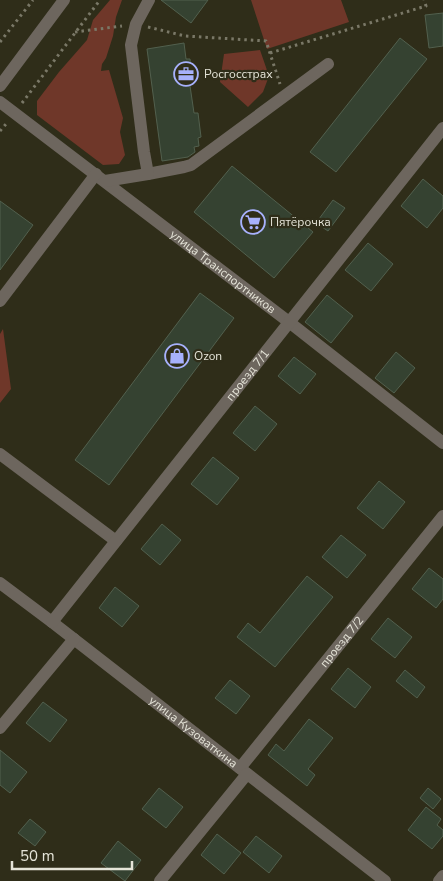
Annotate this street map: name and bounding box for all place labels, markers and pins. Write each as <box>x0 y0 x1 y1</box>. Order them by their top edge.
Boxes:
office icon: Росгосстрах <box>173 61 199 87</box>
place label: Росгосстрах <box>204 66 273 82</box>
supermarket icon: Пятёрочка <box>240 209 266 235</box>
place label: Пятёрочка <box>270 214 331 230</box>
shop icon: Ozon <box>164 343 190 369</box>
place label: Ozon <box>194 348 222 364</box>

